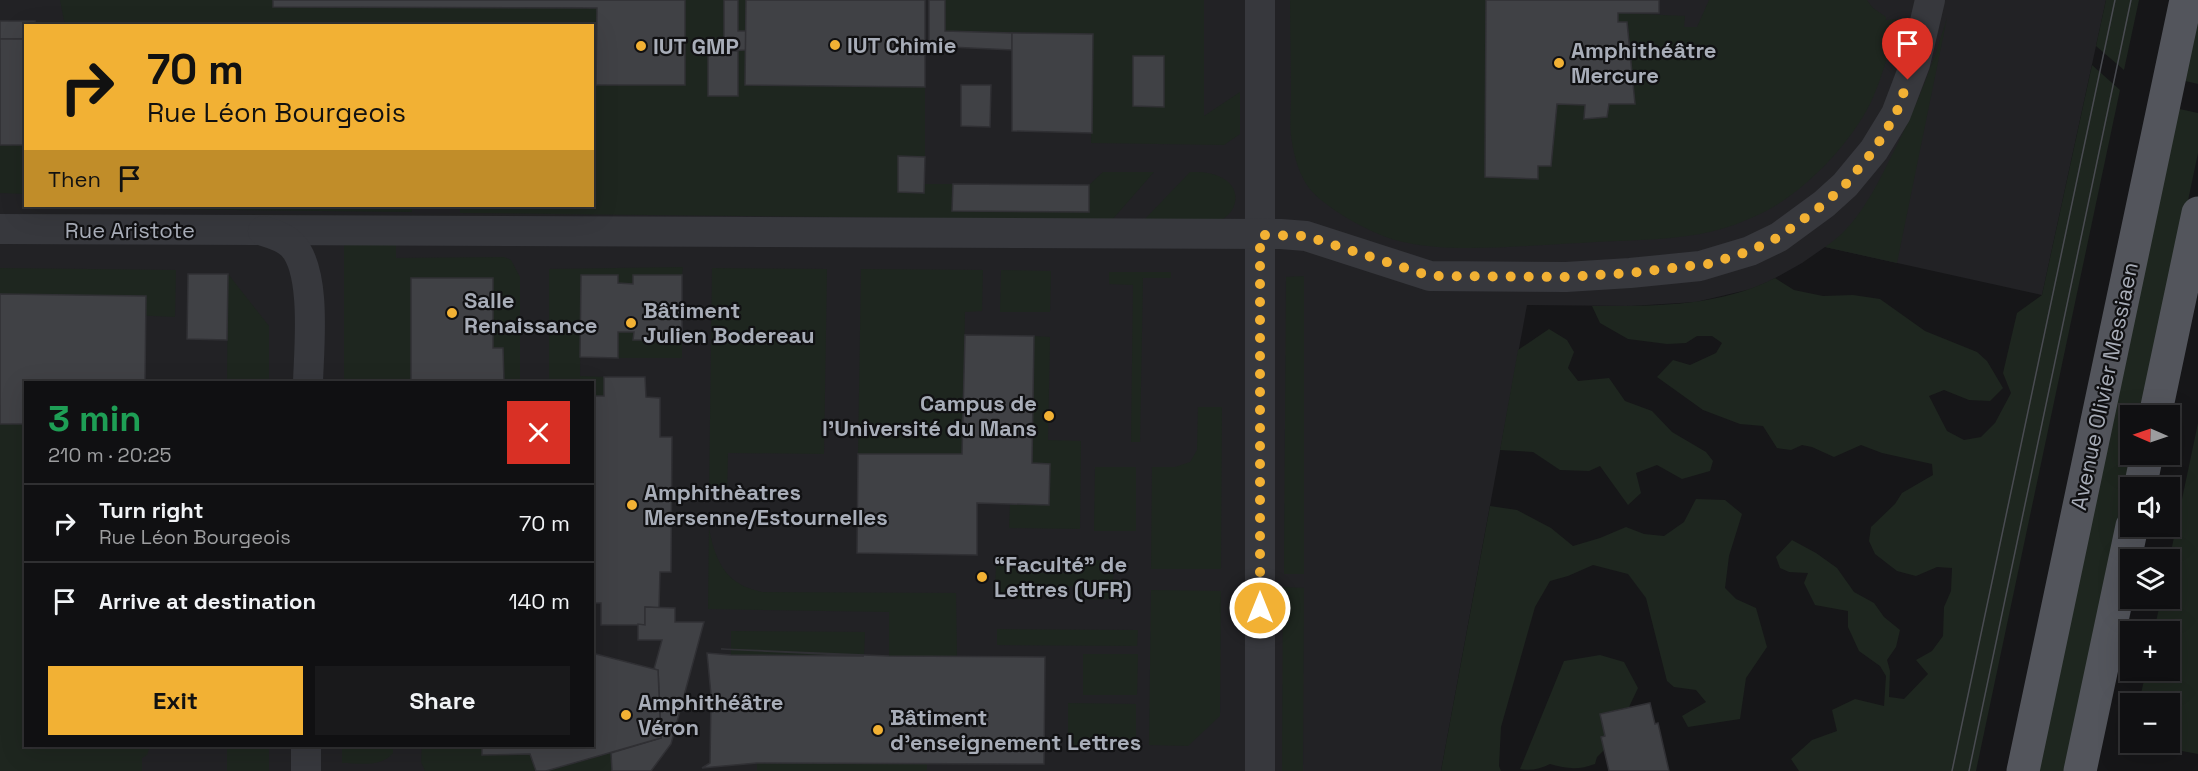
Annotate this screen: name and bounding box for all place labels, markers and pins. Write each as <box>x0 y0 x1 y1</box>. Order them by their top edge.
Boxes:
pin <box>1882 18 1933 80</box>
place label: IUT Chimie <box>847 31 956 59</box>
place label: IUT GMP <box>653 32 739 60</box>
place label: Amphithéâtre Mercure <box>1571 36 1716 89</box>
marker: IUT Chimie <box>828 38 842 52</box>
marker: IUT GMP <box>634 39 648 53</box>
marker: Amphithéâtre Mercure <box>1552 56 1566 70</box>
place label: Salle Renaissance <box>464 286 598 339</box>
place label: Bâtiment Julien Bodereau <box>643 296 815 349</box>
marker: Salle Renaissance <box>445 306 459 320</box>
marker: Bâtiment Julien Bodereau <box>624 316 638 330</box>
place label: Campus de l'Université du Mans <box>822 389 1037 442</box>
marker: Campus de l'Université du Mans <box>1042 409 1056 423</box>
place label: Amphithèatres Mersenne/Estournelles <box>644 478 888 531</box>
marker: Amphithèatres Mersenne/Estournelles <box>625 498 639 512</box>
place label: “Faculté” de Lettres (UFR) <box>994 550 1132 603</box>
marker: “Faculté” de Lettres (UFR) <box>975 570 989 584</box>
place label: Amphithéâtre Véron <box>638 688 783 741</box>
place label: Bâtiment d'enseignement Lettres <box>890 703 1141 756</box>
marker: Amphithéâtre Véron <box>619 708 633 722</box>
marker: Bâtiment d'enseignement Lettres <box>871 723 885 737</box>

